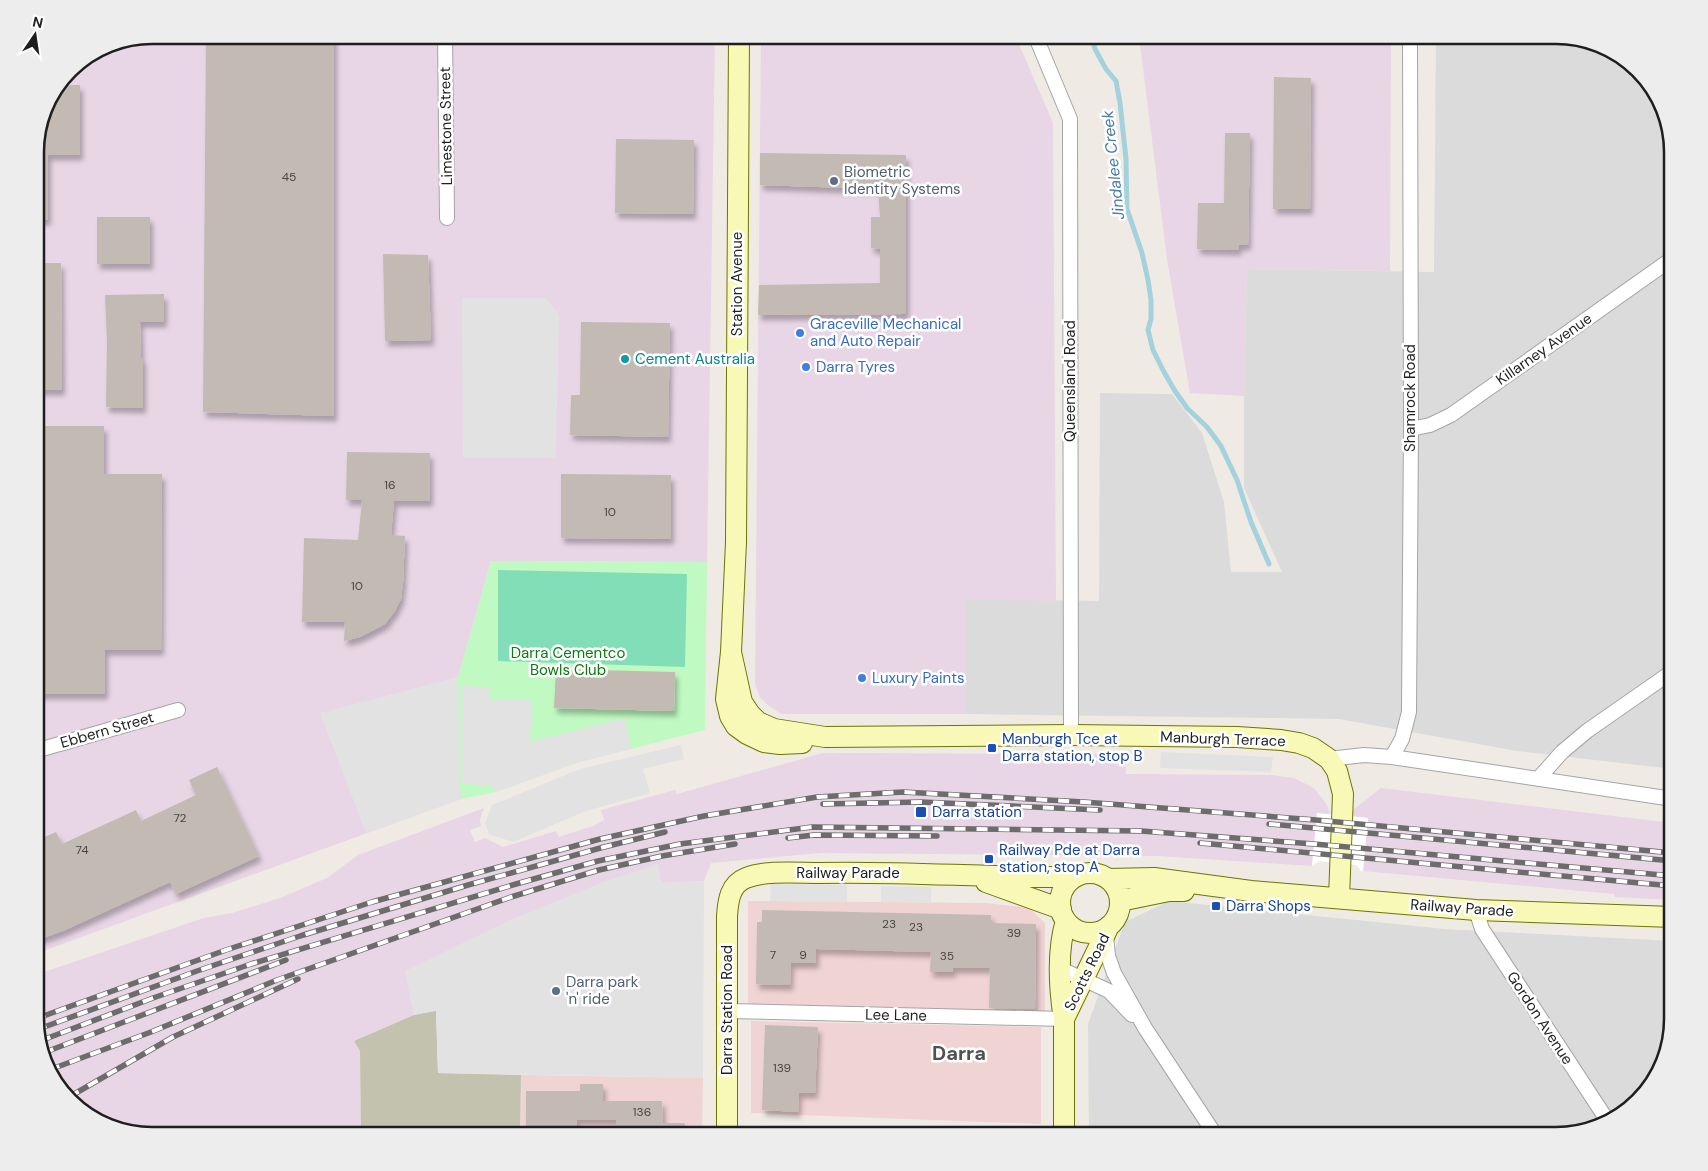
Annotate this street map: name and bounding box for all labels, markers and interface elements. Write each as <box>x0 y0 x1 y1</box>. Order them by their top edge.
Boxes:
north arrow <box>10 10 60 60</box>
text: N <box>31 12 45 32</box>
street label: Limestone Street <box>435 66 457 186</box>
water label: Jindalee Creek <box>1097 109 1129 221</box>
place label: Biometric Identity Systems <box>844 162 961 199</box>
house number: 45 <box>282 169 296 185</box>
marker: Biometric Identity Systems <box>828 175 840 187</box>
street label: Station Avenue <box>727 232 747 336</box>
street label: Killarney Avenue <box>1492 308 1596 390</box>
place label: Graceville Mechanical and Auto Repair <box>810 314 961 351</box>
street label: Queensland Road <box>1060 320 1080 442</box>
marker: Graceville Mechanical and Auto Repair <box>794 327 806 339</box>
street label: Shamrock Road <box>1400 344 1420 452</box>
place label: Cement Australia <box>635 349 755 369</box>
marker: Cement Australia <box>619 353 631 365</box>
place label: Darra Tyres <box>816 357 895 377</box>
marker: Darra Tyres <box>800 361 812 373</box>
house number: 16 <box>384 477 396 493</box>
house number: 10 <box>604 504 616 520</box>
house number: 10 <box>351 578 363 594</box>
park label: Darra Cementco Bowls Club <box>511 643 625 680</box>
place label: Luxury Paints <box>872 668 965 688</box>
marker: Luxury Paints <box>856 672 868 684</box>
street label: Ebbern Street <box>58 707 156 753</box>
street label: Manburgh Terrace <box>1160 727 1286 751</box>
place label: Manburgh Tce at Darra station, stop B <box>1002 729 1143 766</box>
marker: Manburgh Tce at Darra station, stop B <box>986 742 998 754</box>
place label: Darra station <box>932 802 1022 822</box>
marker: Darra station <box>914 805 928 819</box>
house number: 72 <box>173 810 187 826</box>
place label: Railway Pde at Darra station, stop A <box>999 840 1140 877</box>
house number: 74 <box>76 842 88 858</box>
marker: Railway Pde at Darra station, stop A <box>983 853 995 865</box>
street label: Railway Parade <box>796 863 900 883</box>
street label: Railway Parade <box>1410 894 1514 922</box>
place label: Darra Shops <box>1226 896 1311 916</box>
marker: Darra Shops <box>1210 900 1222 912</box>
house number: 23 <box>882 916 896 932</box>
house number: 23 <box>909 919 923 935</box>
house number: 39 <box>1007 925 1021 941</box>
street label: Scotts Road <box>1060 930 1114 1014</box>
street label: Darra Station Road <box>717 945 737 1075</box>
house number: 7 <box>770 947 776 963</box>
house number: 9 <box>799 947 807 963</box>
house number: 35 <box>940 948 954 964</box>
street label: Gordon Avenue <box>1502 968 1578 1068</box>
place label: Darra park 'n' ride <box>566 972 639 1009</box>
marker: Darra park 'n' ride <box>550 985 562 997</box>
street label: Lee Lane <box>865 1004 927 1026</box>
district label: Darra <box>932 1040 986 1066</box>
house number: 139 <box>773 1060 791 1076</box>
house number: 136 <box>633 1104 651 1120</box>

